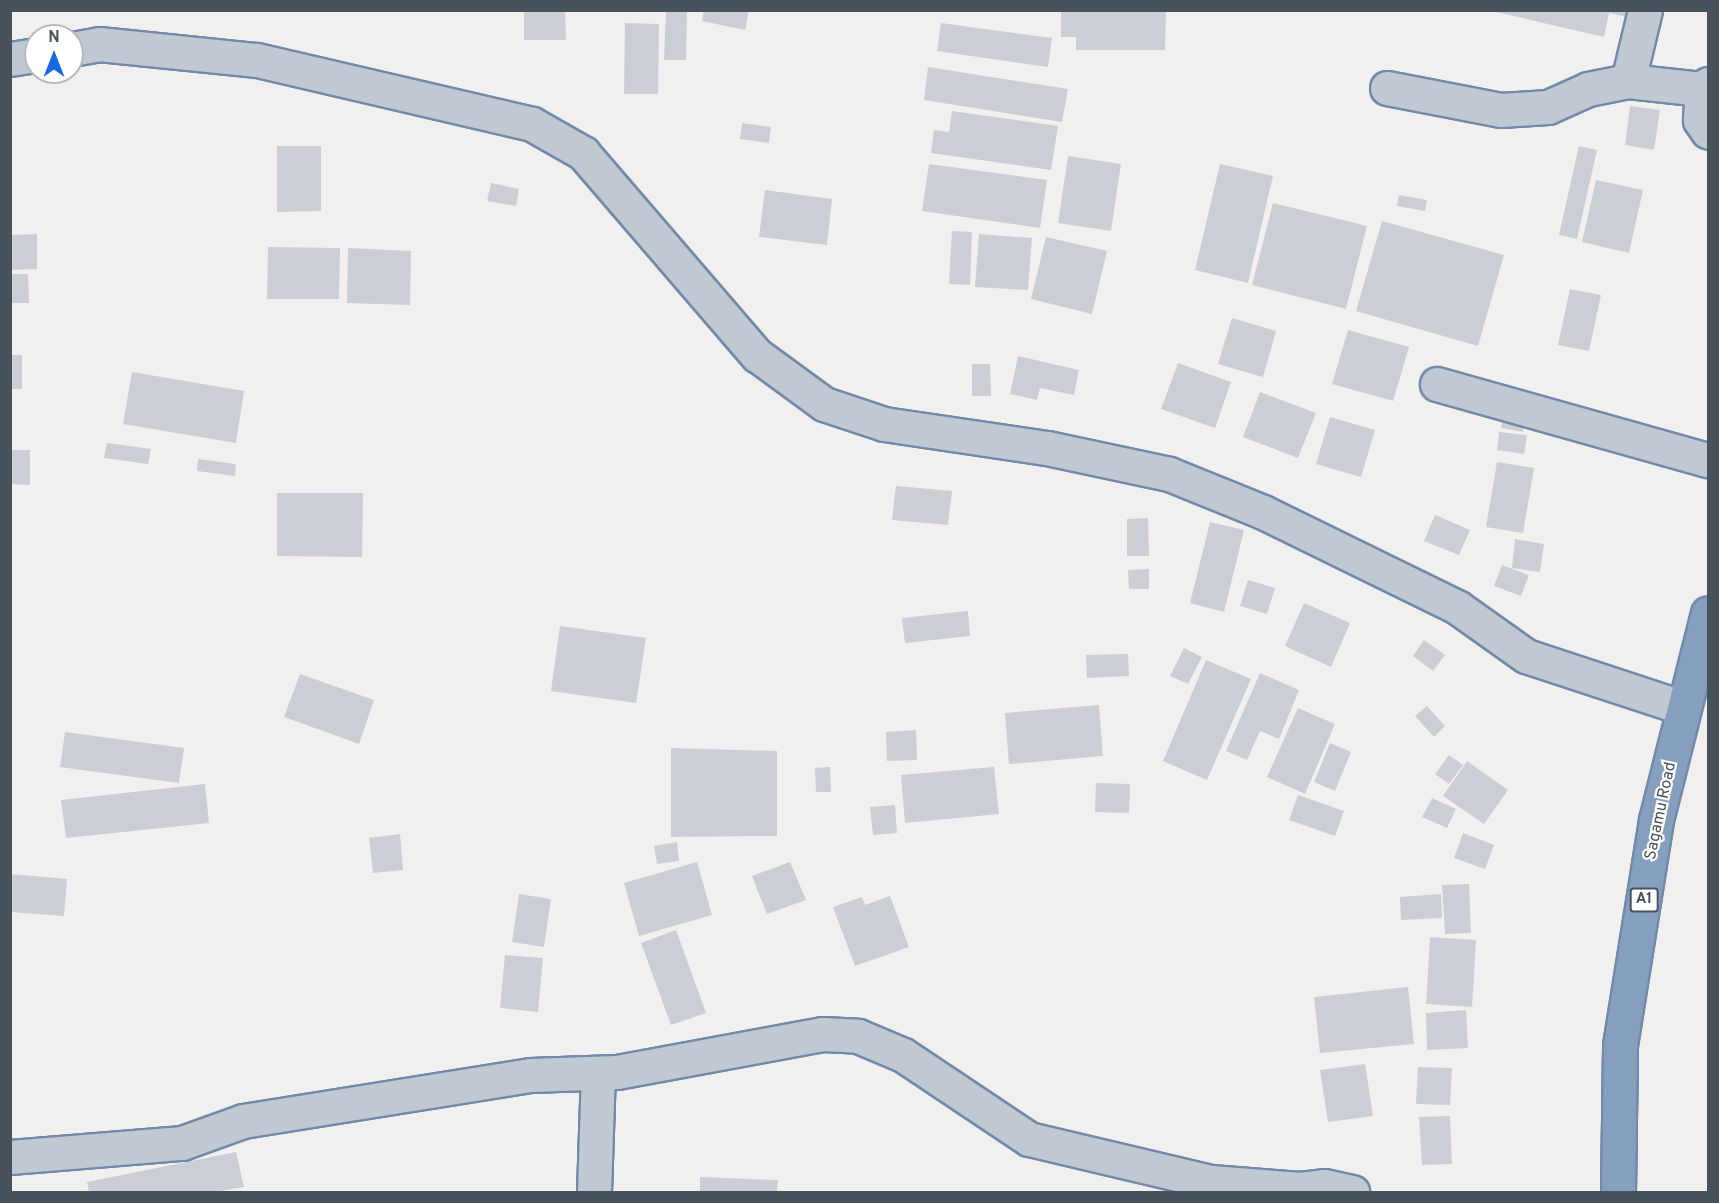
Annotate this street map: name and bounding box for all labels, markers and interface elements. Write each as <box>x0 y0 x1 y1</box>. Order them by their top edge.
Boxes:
north arrow <box>24 24 84 84</box>
text: N <box>48 28 60 48</box>
street label: Sagamu Road <box>1641 760 1681 862</box>
road number: A1 <box>1629 888 1659 912</box>

